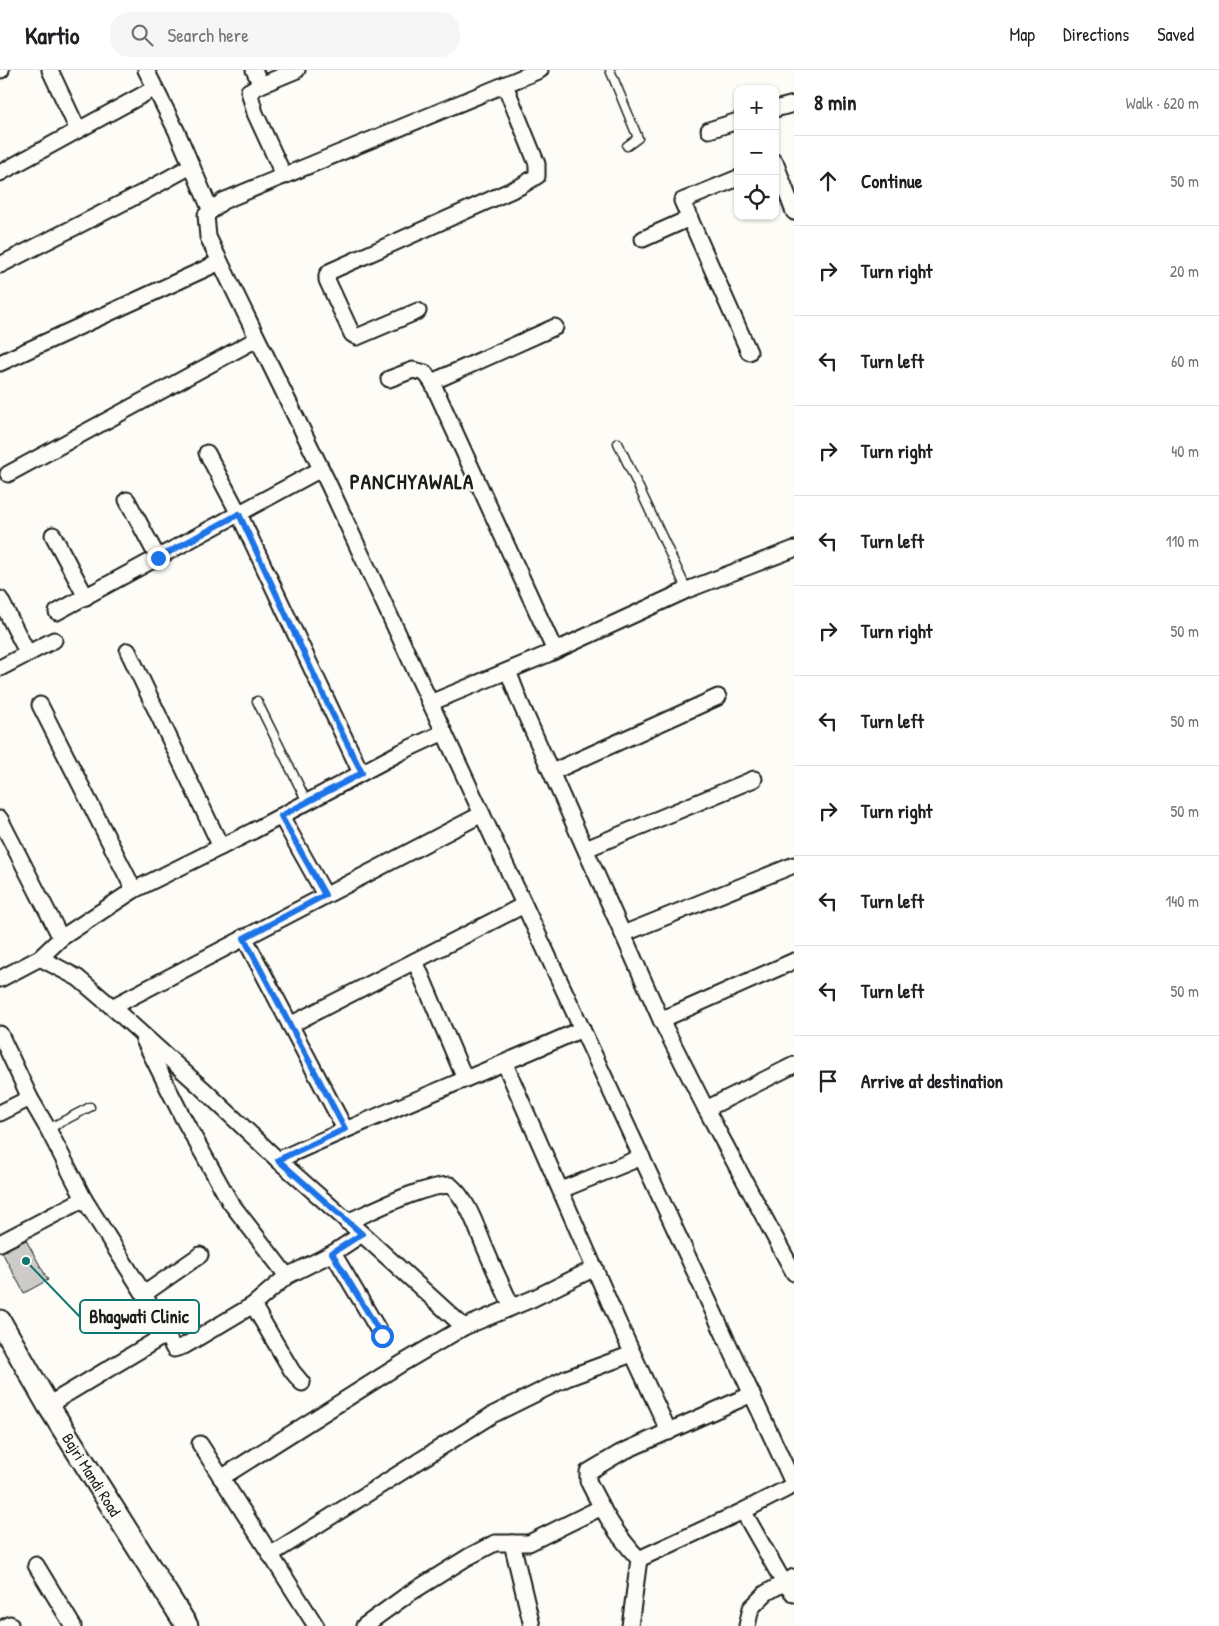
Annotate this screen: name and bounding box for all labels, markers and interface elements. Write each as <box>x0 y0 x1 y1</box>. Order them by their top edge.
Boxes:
search box <box>110 12 460 57</box>
text: Kartio <box>25 19 80 51</box>
icon: search <box>128 21 156 49</box>
text: Search here <box>168 22 249 48</box>
text: Map <box>1010 22 1035 47</box>
text: Directions <box>1063 22 1129 47</box>
text: Saved <box>1157 22 1194 47</box>
map controls <box>734 85 779 220</box>
button: + <box>734 85 779 130</box>
text: 8 min <box>814 88 856 117</box>
text: Walk · 620 m <box>1126 92 1199 114</box>
button: − <box>734 130 779 175</box>
icon: ahead <box>814 167 842 195</box>
text: Continue <box>861 168 922 194</box>
text: 50 m <box>1171 170 1199 192</box>
button: locate <box>734 175 779 220</box>
icon: right <box>814 257 842 285</box>
text: Turn right <box>861 258 932 284</box>
text: 20 m <box>1170 260 1199 282</box>
icon: left <box>814 347 842 375</box>
text: Turn left <box>861 348 924 374</box>
text: 60 m <box>1171 350 1199 372</box>
icon: right <box>814 437 842 465</box>
text: Turn right <box>861 438 932 464</box>
text: 40 m <box>1171 440 1199 462</box>
district label: PANCHYAWALA <box>350 467 474 496</box>
icon: left <box>814 527 842 555</box>
text: Turn left <box>861 528 924 554</box>
text: 110 m <box>1166 530 1199 552</box>
route end <box>147 547 170 570</box>
icon: right <box>814 617 842 645</box>
text: Turn right <box>861 618 932 644</box>
text: 50 m <box>1171 620 1199 642</box>
icon: left <box>814 707 842 735</box>
text: Turn left <box>861 708 924 734</box>
text: 50 m <box>1171 710 1199 732</box>
icon: right <box>814 797 842 825</box>
text: Turn right <box>861 798 932 824</box>
text: 50 m <box>1171 800 1199 822</box>
icon: left <box>814 887 842 915</box>
text: Turn left <box>861 888 924 914</box>
text: 140 m <box>1165 890 1199 912</box>
icon: left <box>814 977 842 1005</box>
text: Turn left <box>861 978 924 1004</box>
text: 50 m <box>1171 980 1199 1002</box>
icon: arrive <box>814 1067 842 1095</box>
text: Arrive at destination <box>861 1068 1003 1094</box>
callout: Bhagwati Clinic <box>80 1300 199 1333</box>
text: Bhagwati Clinic <box>89 1304 190 1330</box>
route start <box>371 1325 394 1348</box>
street label: Bajri Mandi Road <box>57 1429 126 1520</box>

